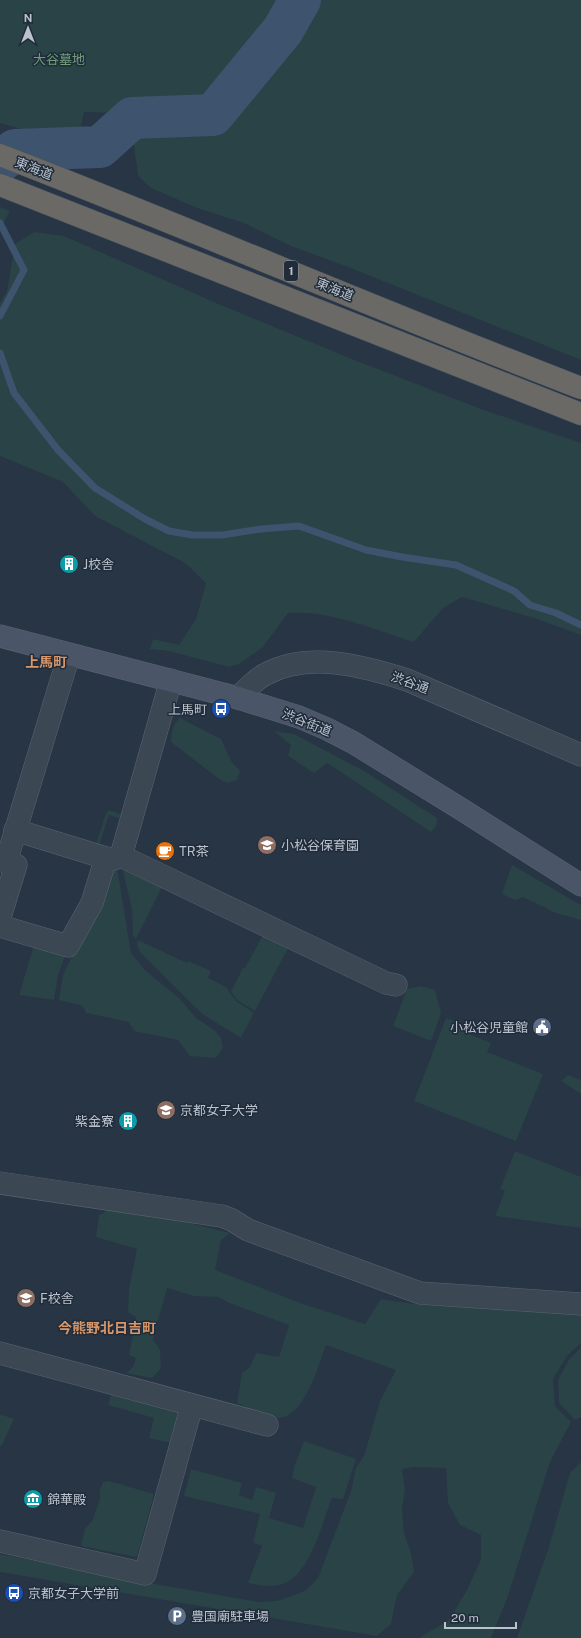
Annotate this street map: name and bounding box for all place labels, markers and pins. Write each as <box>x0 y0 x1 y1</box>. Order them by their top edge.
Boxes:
building icon: J校舎 <box>58 553 80 575</box>
place label: J校舎 <box>83 557 114 572</box>
bus stop icon: 上馬町 <box>210 698 232 720</box>
place label: 上馬町 <box>168 702 207 717</box>
school or university icon: 小松谷保育園 <box>256 834 278 856</box>
place label: 小松谷保育園 <box>281 838 359 853</box>
cafe icon: TR茶 <box>154 840 176 862</box>
place label: TR茶 <box>179 844 210 859</box>
public building icon: 小松谷児童館 <box>531 1016 553 1038</box>
place label: 小松谷児童館 <box>450 1020 528 1035</box>
school or university icon: 京都女子大学 <box>155 1099 177 1121</box>
place label: 京都女子大学 <box>180 1103 258 1118</box>
building icon: 紫金寮 <box>117 1110 139 1132</box>
place label: 紫金寮 <box>75 1114 114 1129</box>
school or university icon: F校舎 <box>15 1287 37 1309</box>
place label: F校舎 <box>40 1291 74 1306</box>
museum icon: 錦華殿 <box>22 1488 44 1510</box>
place label: 錦華殿 <box>47 1492 86 1507</box>
bus stop icon: 京都女子大学前 <box>3 1582 25 1604</box>
place label: 京都女子大学前 <box>28 1586 119 1601</box>
parking icon: 豊国廟駐車場 <box>166 1605 188 1627</box>
place label: 豊国廟駐車場 <box>191 1609 269 1624</box>

